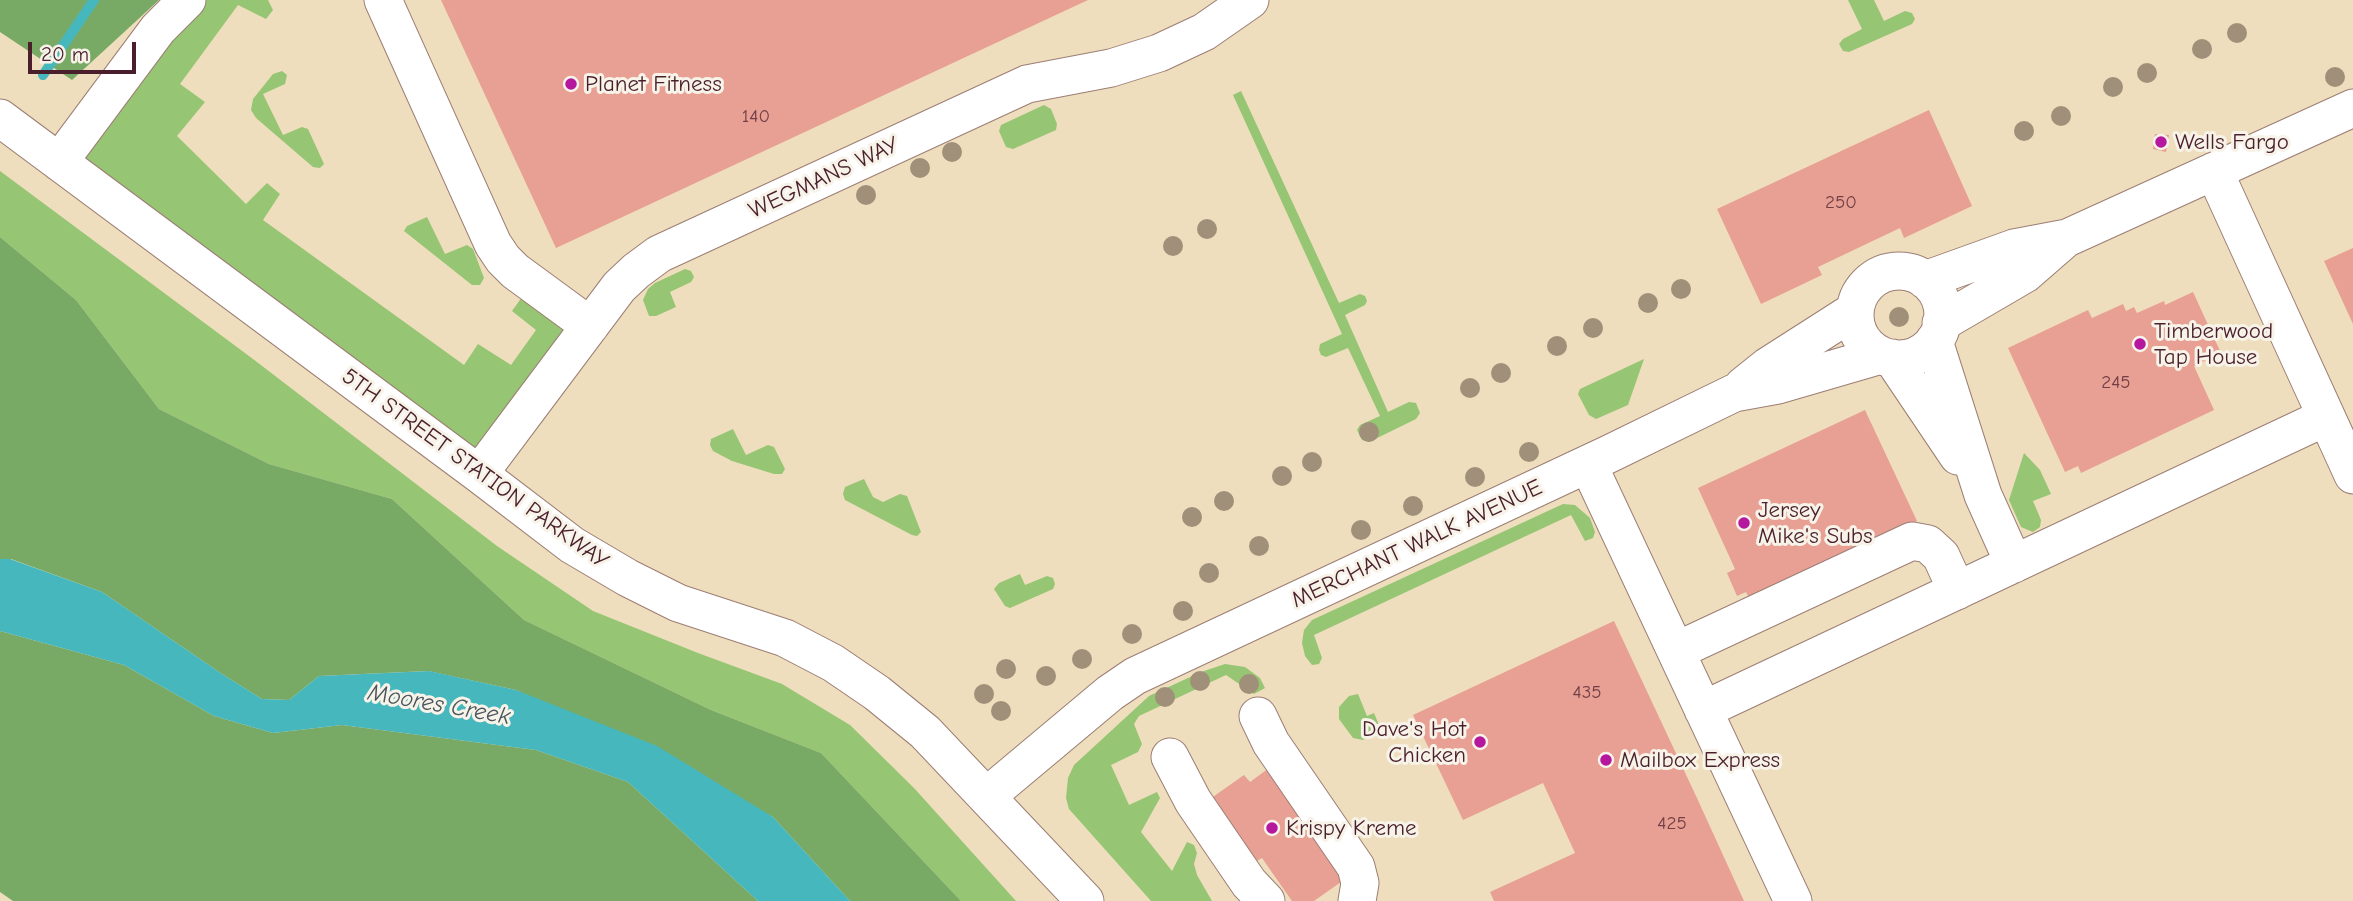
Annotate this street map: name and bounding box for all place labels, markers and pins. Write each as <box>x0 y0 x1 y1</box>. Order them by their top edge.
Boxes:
place label: Planet Fitness <box>585 70 722 98</box>
marker: Planet Fitness <box>563 76 579 92</box>
place label: Wells Fargo <box>2175 128 2289 156</box>
marker: Wells Fargo <box>2153 134 2169 150</box>
place label: Timberwood Tap House <box>2154 317 2273 371</box>
marker: Timberwood Tap House <box>2132 336 2148 352</box>
place label: Jersey Mike's Subs <box>1758 496 1873 550</box>
marker: Jersey Mike's Subs <box>1736 515 1752 531</box>
place label: Dave's Hot Chicken <box>1362 715 1466 769</box>
marker: Dave's Hot Chicken <box>1472 734 1488 750</box>
place label: Mailbox Express <box>1620 746 1780 774</box>
marker: Mailbox Express <box>1598 752 1614 768</box>
place label: Krispy Kreme <box>1286 814 1417 842</box>
marker: Krispy Kreme <box>1264 820 1280 836</box>

